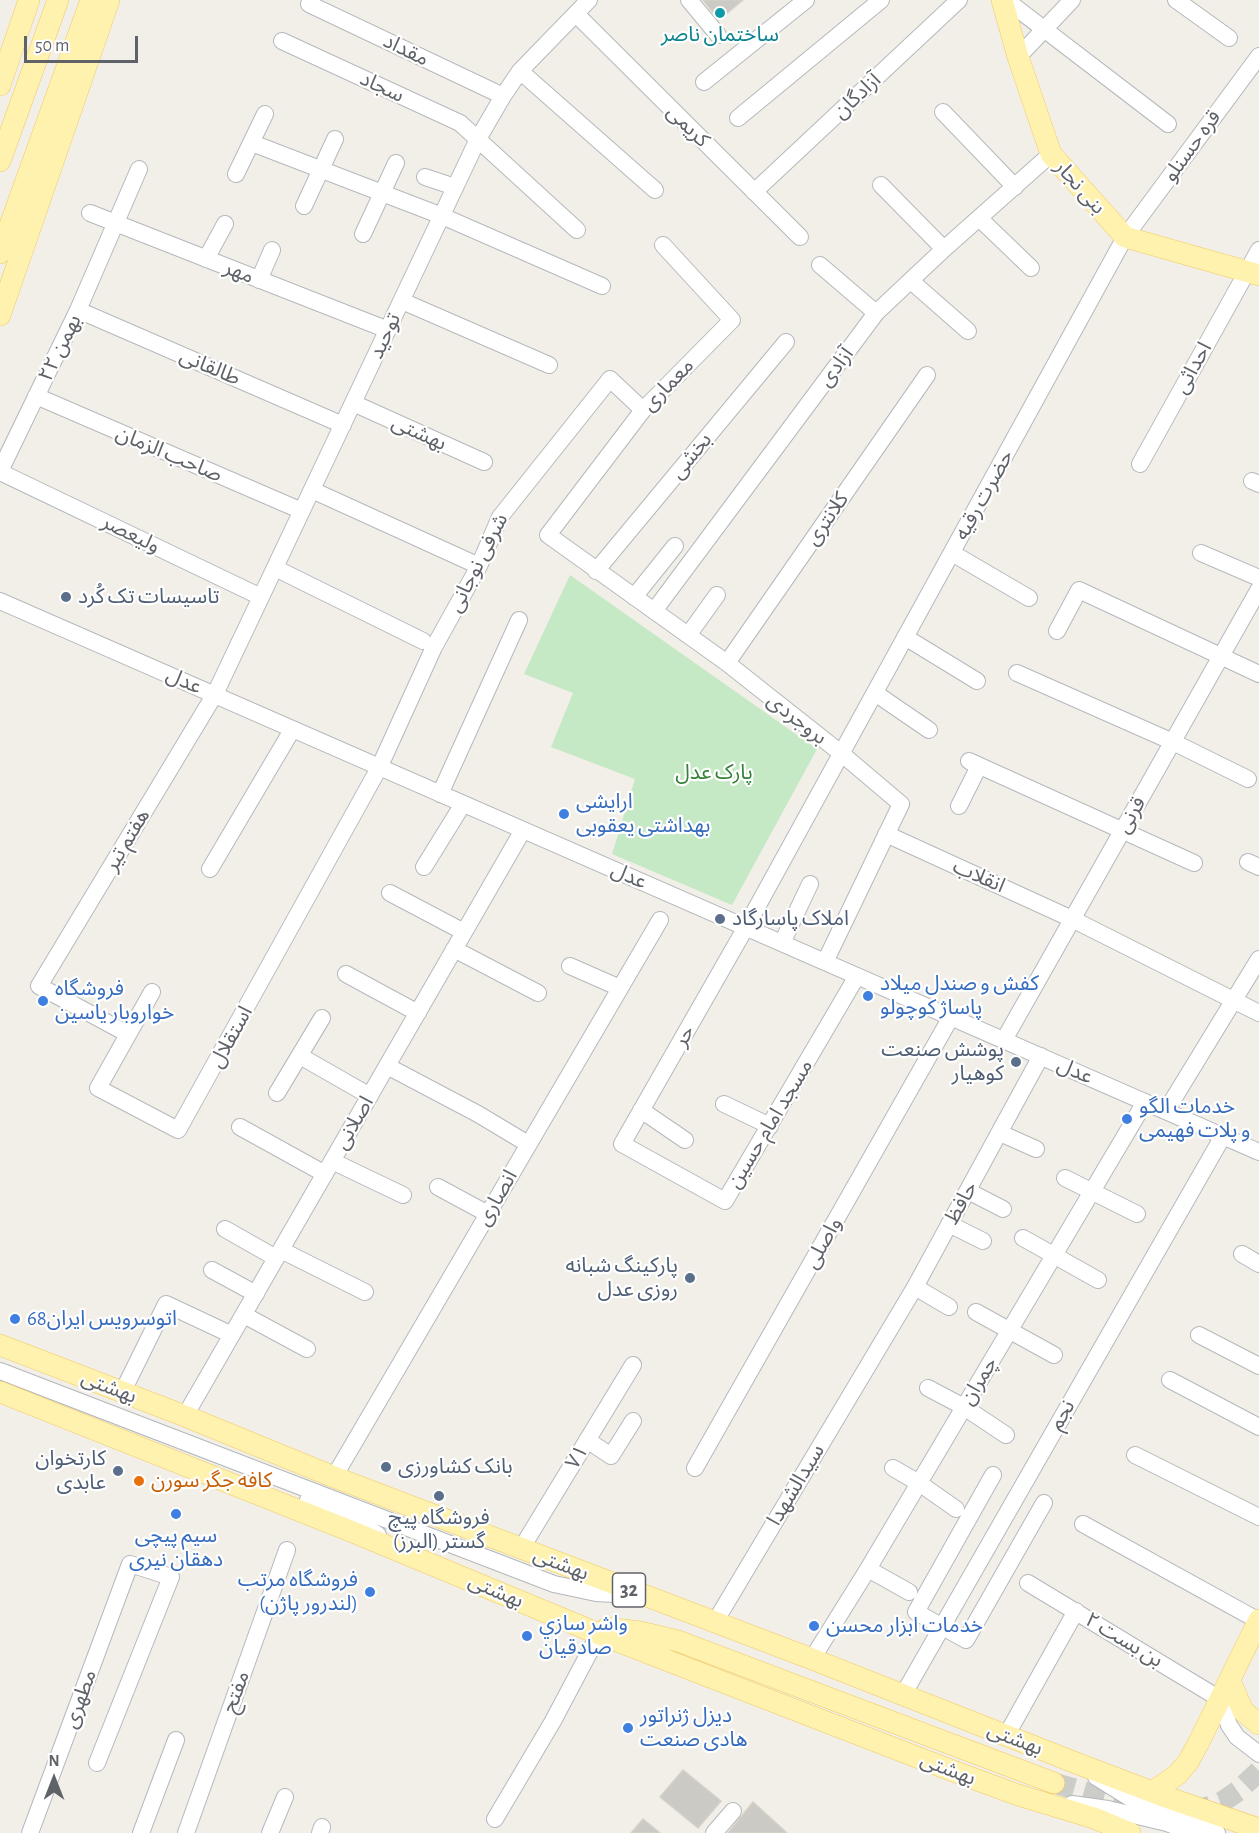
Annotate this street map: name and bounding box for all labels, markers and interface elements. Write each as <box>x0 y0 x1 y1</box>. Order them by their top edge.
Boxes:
marker: ساختمان ناصر <box>713 6 727 20</box>
place label: ساختمان ناصر <box>661 22 779 48</box>
scale bar <box>27 24 141 62</box>
street label: مقداد <box>379 28 433 72</box>
text: 50 m <box>35 37 69 55</box>
street label: سجاد <box>356 66 408 108</box>
street label: آزادگان <box>828 68 886 124</box>
street label: کریمی <box>661 99 715 153</box>
street label: قره حسنلو <box>1158 105 1226 187</box>
street label: بنی نجار <box>1049 155 1111 219</box>
street label: مهر <box>220 255 258 289</box>
street label: توحید <box>364 309 406 363</box>
street label: ۲۲ بهمن <box>33 310 87 386</box>
street label: احداثی <box>1169 338 1217 398</box>
street label: آزادی <box>813 342 859 392</box>
street label: طالقانی <box>176 343 244 391</box>
street label: معماری <box>637 353 699 417</box>
street label: بهشتی <box>388 410 450 456</box>
street label: صاحب الزمان <box>112 420 226 488</box>
street label: بخشی <box>665 428 717 484</box>
street label: حضرت رقیه <box>949 445 1019 545</box>
street label: کلانتری <box>800 488 854 550</box>
street label: ولیعصر <box>98 509 164 559</box>
street label: شرفی نوجانی <box>442 509 514 617</box>
place label: تاسیسات تک کُرد <box>78 584 220 610</box>
marker: تاسیسات تک کُرد <box>59 590 73 604</box>
street label: عدل <box>162 662 206 700</box>
street label: بروجردی <box>762 688 832 750</box>
park label: پارک عدل <box>675 760 753 786</box>
place label: ارایشی بهداشتی یعقوبی <box>576 789 710 839</box>
street label: قرنی <box>1111 792 1151 838</box>
street label: هفتم تیر <box>99 804 155 876</box>
marker: ارایشی بهداشتی یعقوبی <box>557 807 571 821</box>
street label: انقلاب <box>949 853 1009 899</box>
street label: عدل <box>607 857 651 895</box>
place label: املاک پاسارگاد <box>732 906 849 932</box>
marker: املاک پاسارگاد <box>713 912 727 926</box>
place label: کفش و صندل میلاد پاساژ کوچولو <box>880 971 1039 1021</box>
place label: فروشگاه خواروبار یاسین <box>55 976 174 1026</box>
marker: کفش و صندل میلاد پاساژ کوچولو <box>861 989 875 1003</box>
marker: فروشگاه خواروبار یاسین <box>36 994 50 1008</box>
street label: استقلال <box>204 1002 258 1072</box>
street label: حر <box>668 1021 700 1051</box>
place label: پوشش صنعت کوهیار <box>881 1037 1004 1087</box>
street label: عدل <box>1053 1052 1097 1090</box>
street label: مسجد امام حسین <box>722 1055 818 1193</box>
marker: پوشش صنعت کوهیار <box>1009 1055 1023 1069</box>
street label: اصلانی <box>329 1092 379 1154</box>
place label: خدمات الگو و پلات فهیمی <box>1139 1094 1250 1144</box>
marker: خدمات الگو و پلات فهیمی <box>1120 1112 1134 1126</box>
street label: انصاری <box>471 1166 523 1230</box>
street label: حافظ <box>939 1177 983 1229</box>
street label: واصلی <box>799 1213 847 1273</box>
place label: پارکینگ شبانه روزی عدل <box>565 1253 678 1303</box>
marker: پارکینگ شبانه روزی عدل <box>683 1271 697 1285</box>
place label: اتوسرویس ایران68 <box>27 1306 177 1332</box>
marker: اتوسرویس ایران68 <box>8 1312 22 1326</box>
street label: چمران <box>955 1352 1003 1410</box>
street label: بهشتى <box>78 1365 140 1409</box>
street label: نجم <box>1043 1395 1081 1435</box>
street label: ۷۱ <box>560 1440 594 1474</box>
street label: سیدالشهدا <box>762 1440 830 1530</box>
place label: کارتخوان عابدی <box>35 1446 106 1496</box>
place label: بانک کشاورزی <box>398 1454 513 1480</box>
marker: بانک کشاورزی <box>379 1460 393 1474</box>
marker: کارتخوان عابدی <box>111 1464 125 1478</box>
place label: کافه جگر سورن <box>151 1468 272 1494</box>
marker: کافه جگر سورن <box>132 1474 146 1488</box>
marker: فروشگاه پیچ گستر (البرز) <box>432 1489 446 1503</box>
place label: فروشگاه پیچ گستر (البرز) <box>388 1505 490 1555</box>
marker: سیم پیچی دهقان نیری <box>169 1507 183 1521</box>
place label: سیم پیچی دهقان نیری <box>129 1523 223 1573</box>
street label: بهشتى <box>530 1542 592 1586</box>
place label: فروشگاه مرتب (لندرور پاژن) <box>238 1567 358 1617</box>
street label: بهشتی <box>465 1568 527 1614</box>
road number: 32 <box>612 1573 646 1607</box>
marker: فروشگاه مرتب (لندرور پاژن) <box>363 1585 377 1599</box>
street label: بن بست ۲ <box>1080 1607 1168 1673</box>
place label: واشر سازي صادقیان <box>539 1611 628 1661</box>
place label: خدمات ابزار محسن <box>826 1613 983 1639</box>
marker: خدمات ابزار محسن <box>807 1619 821 1633</box>
marker: واشر سازي صادقیان <box>520 1629 534 1643</box>
street label: مطهری <box>58 1666 102 1732</box>
street label: مفتح <box>217 1668 255 1716</box>
place label: دیزل ژنراتور هادی صنعت <box>640 1703 748 1753</box>
street label: بهشتى <box>984 1717 1046 1761</box>
marker: دیزل ژنراتور هادی صنعت <box>621 1721 635 1735</box>
street label: بهشتی <box>917 1747 979 1791</box>
north arrow <box>24 1749 84 1809</box>
text: N <box>48 1753 60 1769</box>

